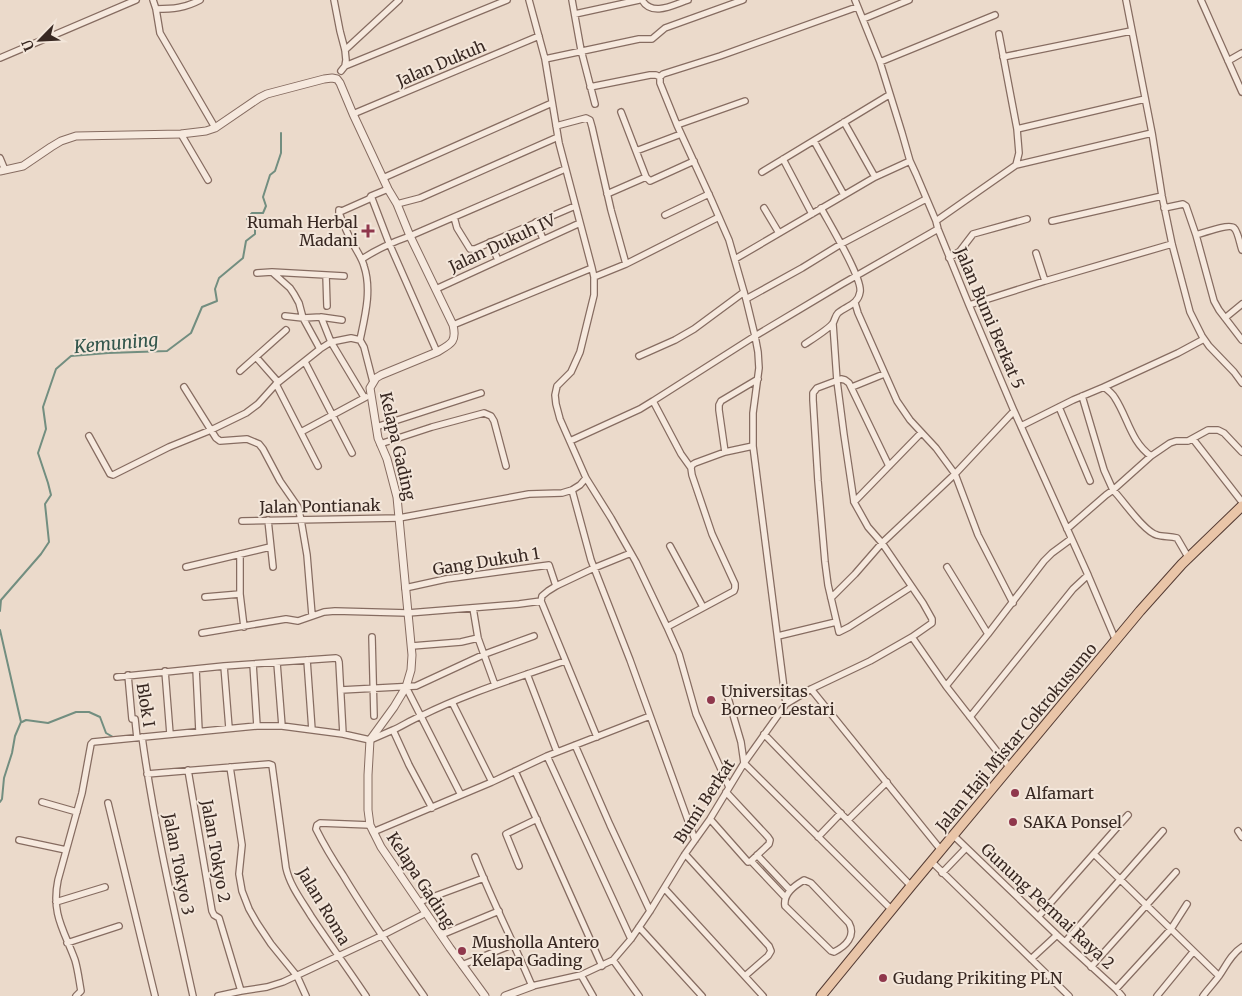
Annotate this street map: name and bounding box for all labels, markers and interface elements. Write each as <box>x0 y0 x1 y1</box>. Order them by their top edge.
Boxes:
north arrow <box>15 15 65 65</box>
street label: Jalan Dukuh <box>393 35 489 91</box>
text: U <box>18 36 38 54</box>
street label: Jalan Dukuh IV <box>445 209 559 277</box>
place label: Rumah Herbal Madani <box>247 212 358 250</box>
marker: Rumah Herbal Madani <box>362 225 374 237</box>
street label: Jalan Bumi Berkat 5 <box>951 243 1029 392</box>
water label: Kemuning <box>72 328 159 358</box>
street label: Kelapa Gading <box>376 390 420 502</box>
street label: Jalan Pontianak <box>258 495 382 517</box>
street label: Gang Dukuh 1 <box>431 543 541 579</box>
street label: Jalan Haji Mistar Cokrokusumo <box>931 639 1101 836</box>
street label: Blok I <box>133 681 159 729</box>
place label: Universitas Borneo Lestari <box>721 681 835 719</box>
marker: Universitas Borneo Lestari <box>705 694 717 706</box>
street label: Bumi Berkat <box>669 754 739 847</box>
place label: Alfamart <box>1024 783 1095 803</box>
marker: Alfamart <box>1009 787 1021 799</box>
street label: Jalan Tokyo 2 <box>197 797 235 904</box>
street label: Jalan Tokyo 3 <box>159 810 199 917</box>
place label: SAKA Ponsel <box>1023 812 1122 832</box>
marker: SAKA Ponsel <box>1007 816 1019 828</box>
street label: Kelapa Gading <box>383 828 460 932</box>
street label: Gunung Permai Raya 2 <box>977 839 1119 973</box>
street label: Jalan Roma <box>293 863 355 949</box>
place label: Musholla Antero Kelapa Gading <box>472 932 599 970</box>
marker: Musholla Antero Kelapa Gading <box>456 945 468 957</box>
place label: Gudang Prikiting PLN <box>893 968 1063 988</box>
marker: Gudang Prikiting PLN <box>877 972 889 984</box>

